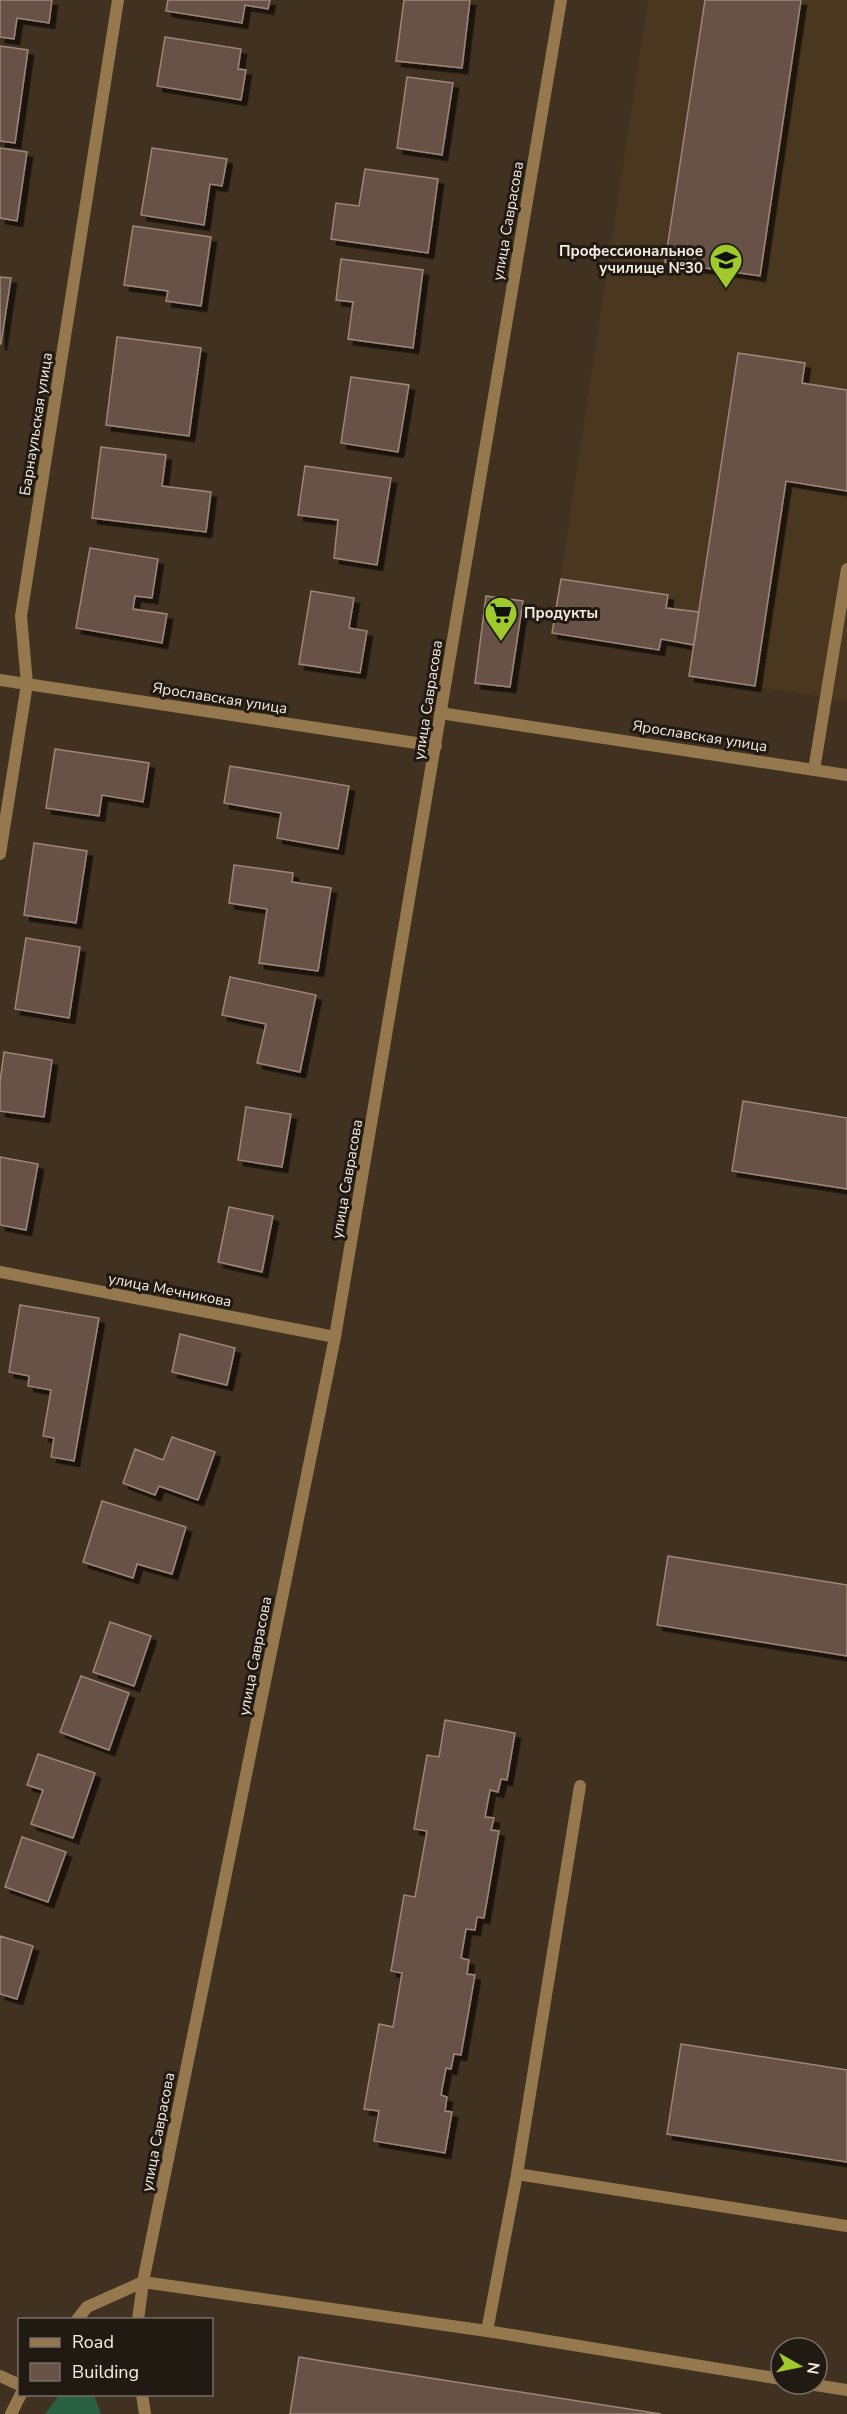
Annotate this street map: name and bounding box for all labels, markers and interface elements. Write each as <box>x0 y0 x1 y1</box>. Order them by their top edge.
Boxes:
street label: улица Саврасова <box>488 160 528 282</box>
place label: Профессиональное училище №30 <box>559 241 703 278</box>
school or university icon: Профессиональное училище №30 <box>708 242 744 289</box>
street label: Барнаульская улица <box>15 351 57 497</box>
supermarket icon: Продукты <box>483 595 519 642</box>
place label: Продукты <box>524 603 598 623</box>
street label: улица Саврасова <box>409 639 447 761</box>
street label: Ярославская улица <box>151 677 289 719</box>
street label: Ярославская улица <box>631 715 769 757</box>
street label: улица Саврасова <box>327 1118 367 1240</box>
street label: улица Мечникова <box>107 1268 233 1312</box>
street label: улица Саврасова <box>234 1595 276 1717</box>
street label: улица Саврасова <box>137 2071 179 2193</box>
legend <box>18 2318 213 2396</box>
text: Road <box>72 2330 114 2354</box>
north arrow <box>769 2336 829 2396</box>
text: Building <box>72 2360 139 2384</box>
text: N <box>801 2361 825 2376</box>

